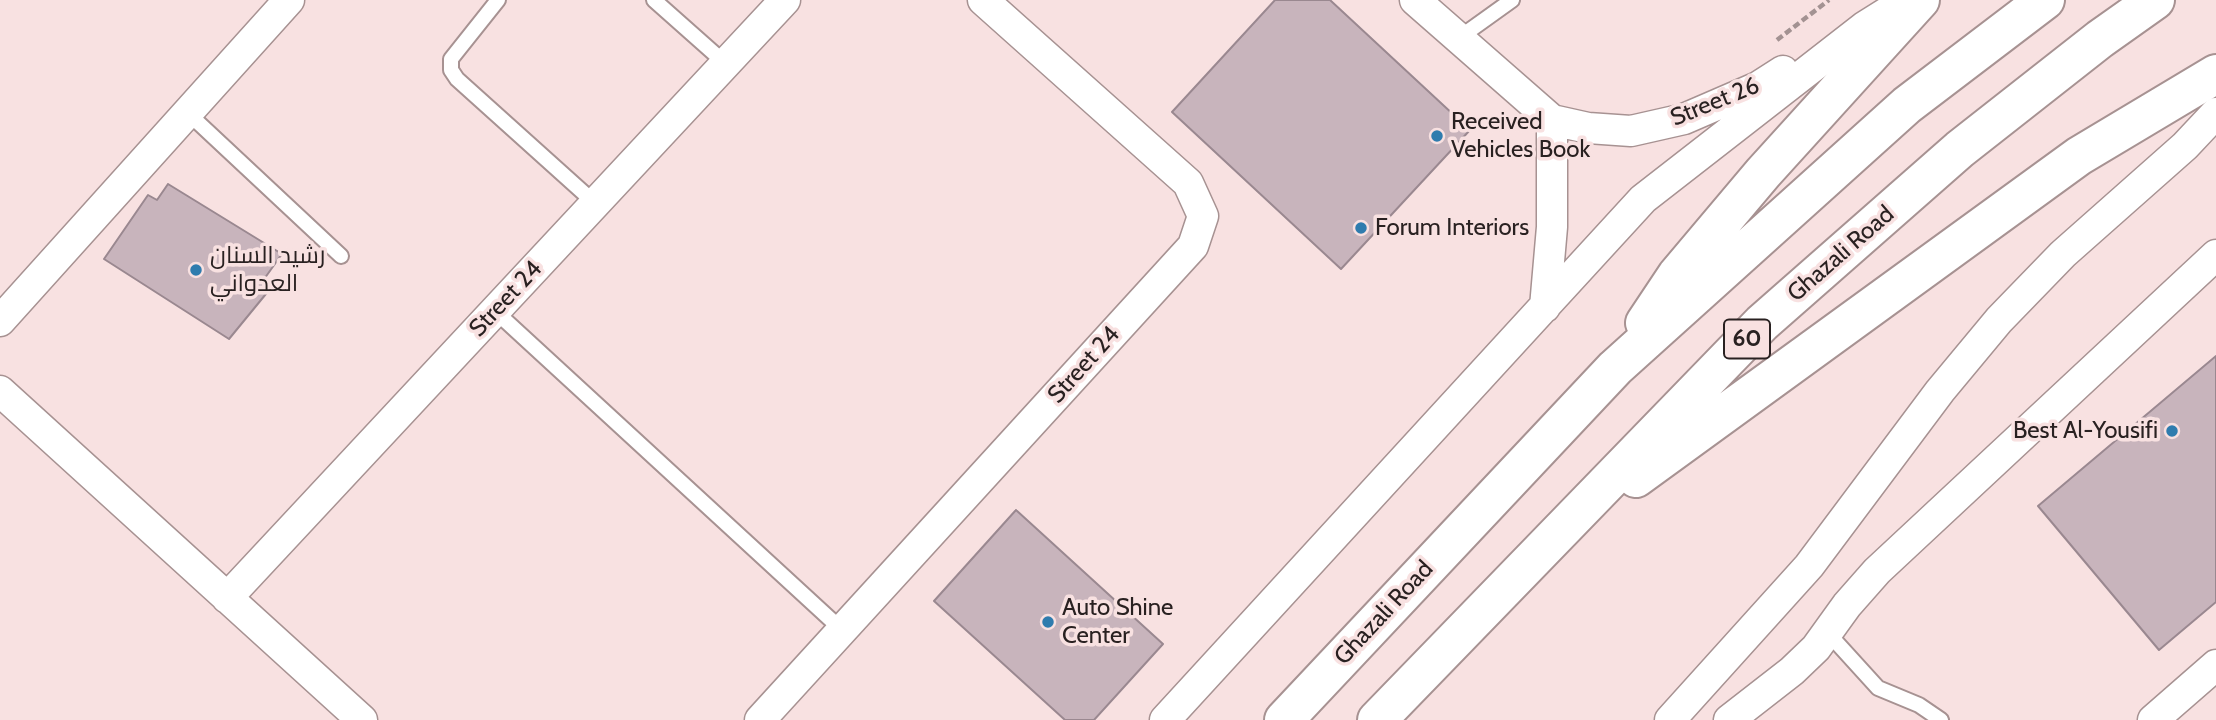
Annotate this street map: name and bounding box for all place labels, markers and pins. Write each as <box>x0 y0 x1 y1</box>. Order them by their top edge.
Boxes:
place label: Received Vehicles Book <box>1451 108 1590 164</box>
marker: Received Vehicles Book <box>1429 128 1445 144</box>
place label: Forum Interiors <box>1375 214 1529 242</box>
marker: Forum Interiors <box>1353 220 1369 236</box>
place label: رشيد السنان العدواني <box>210 242 325 298</box>
marker: رشيد السنان العدواني <box>188 262 204 278</box>
place label: Best Al-Yousifi <box>2013 417 2158 445</box>
marker: Best Al-Yousifi <box>2164 423 2180 439</box>
place label: Auto Shine Center <box>1062 594 1173 650</box>
marker: Auto Shine Center <box>1040 614 1056 630</box>

